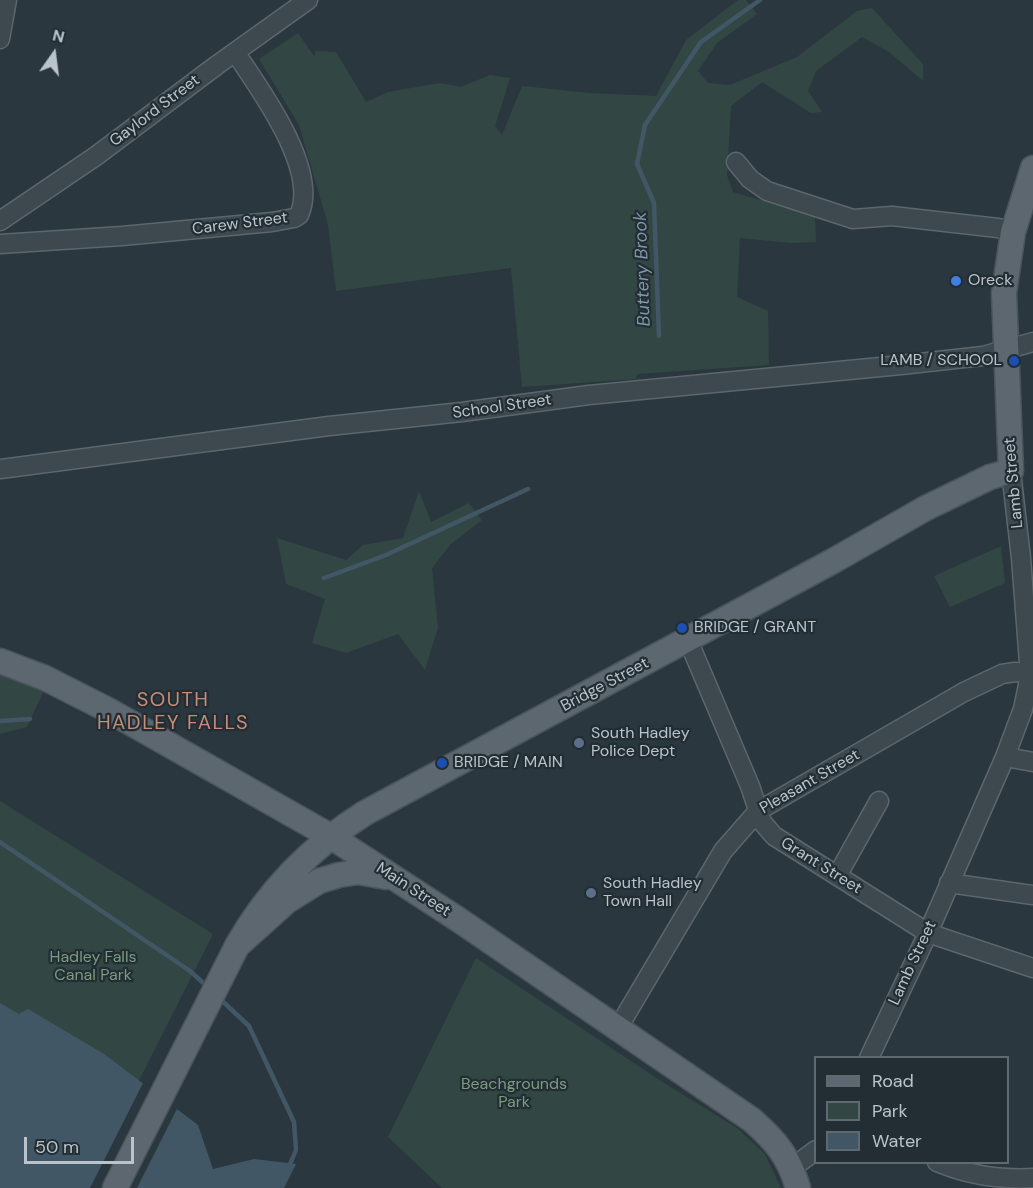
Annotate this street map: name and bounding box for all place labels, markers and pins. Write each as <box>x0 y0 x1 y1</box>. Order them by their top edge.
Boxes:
place label: Oreck <box>968 271 1012 291</box>
marker: Oreck <box>949 274 963 288</box>
place label: LAMB / SCHOOL <box>880 351 1002 371</box>
marker: LAMB / SCHOOL <box>1007 354 1021 368</box>
place label: BRIDGE / GRANT <box>694 618 816 638</box>
marker: BRIDGE / GRANT <box>675 621 689 635</box>
place label: South Hadley Police Dept <box>591 724 690 762</box>
marker: South Hadley Police Dept <box>572 736 586 750</box>
place label: BRIDGE / MAIN <box>454 753 563 773</box>
marker: BRIDGE / MAIN <box>435 756 449 770</box>
place label: South Hadley Town Hall <box>603 874 702 912</box>
marker: South Hadley Town Hall <box>584 886 598 900</box>

